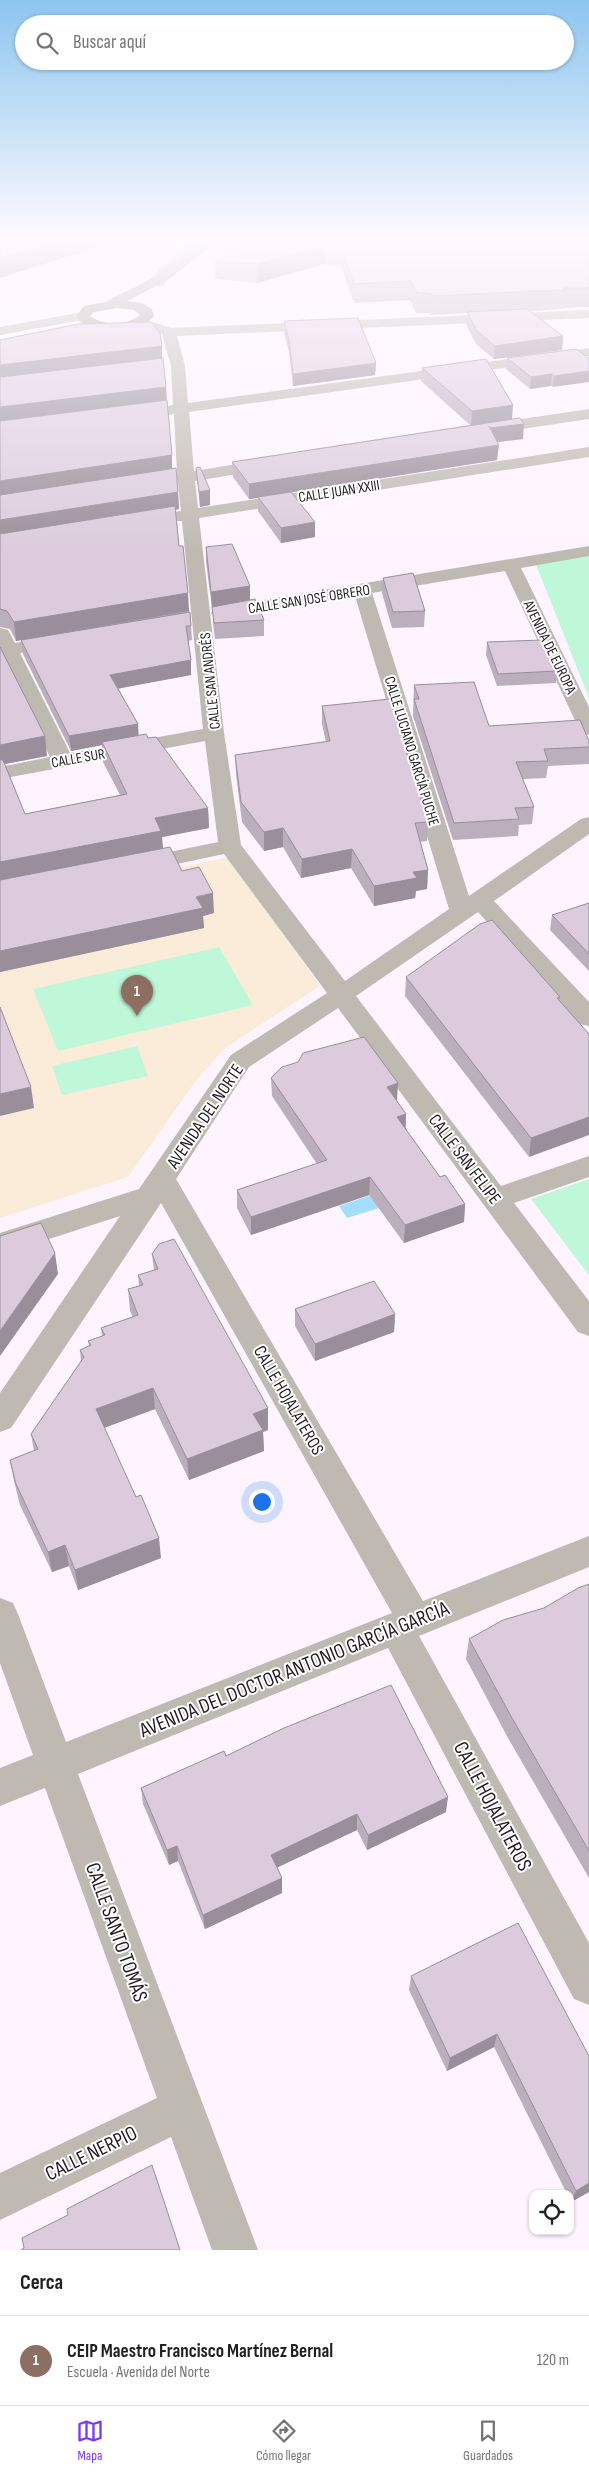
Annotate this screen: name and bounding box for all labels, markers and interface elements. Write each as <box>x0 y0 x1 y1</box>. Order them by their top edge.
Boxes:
search box <box>15 15 574 70</box>
icon: search <box>33 29 61 57</box>
text: Buscar aquí <box>73 31 146 54</box>
street label: CALLE JUAN XXIII <box>297 476 381 507</box>
street label: CALLE SAN JOSÉ OBRERO <box>247 580 371 619</box>
street label: AVENIDA DE EUROPA <box>518 596 581 698</box>
street label: CALLE SAN ANDRÉS <box>196 632 225 730</box>
street label: CALLE LUCIANO GARCÍA PUCHE <box>380 674 443 828</box>
street label: CALLE SUR <box>50 744 106 773</box>
pin: 1 <box>121 975 153 1016</box>
street label: AVENIDA DEL NORTE <box>162 1060 248 1173</box>
street label: CALLE SAN FELIPE <box>424 1110 505 1208</box>
street label: CALLE HOJALATEROS <box>249 1342 328 1459</box>
your location <box>249 1489 275 1515</box>
street label: AVENIDA DEL DOCTOR ANTONIO GARCÍA GARCÍA <box>135 1595 453 1743</box>
street label: CALLE HOJALATEROS <box>448 1737 537 1875</box>
street label: CALLE SANTO TOMÁS <box>80 1859 153 2005</box>
street label: CALLE NERPIO <box>41 2120 141 2186</box>
map controls <box>529 2190 574 2235</box>
button: locate <box>529 2190 574 2235</box>
text: Cerca <box>20 2270 63 2295</box>
text: CEIP Maestro Francisco Martínez Bernal <box>67 2340 333 2363</box>
text: 1 <box>33 2351 39 2370</box>
text: 120 m <box>537 2351 569 2370</box>
text: Escuela · Avenida del Norte <box>67 2363 210 2382</box>
tab: Mapa <box>76 2417 104 2464</box>
tab: Cómo llegar <box>256 2417 311 2464</box>
tab: Guardados <box>463 2417 513 2464</box>

